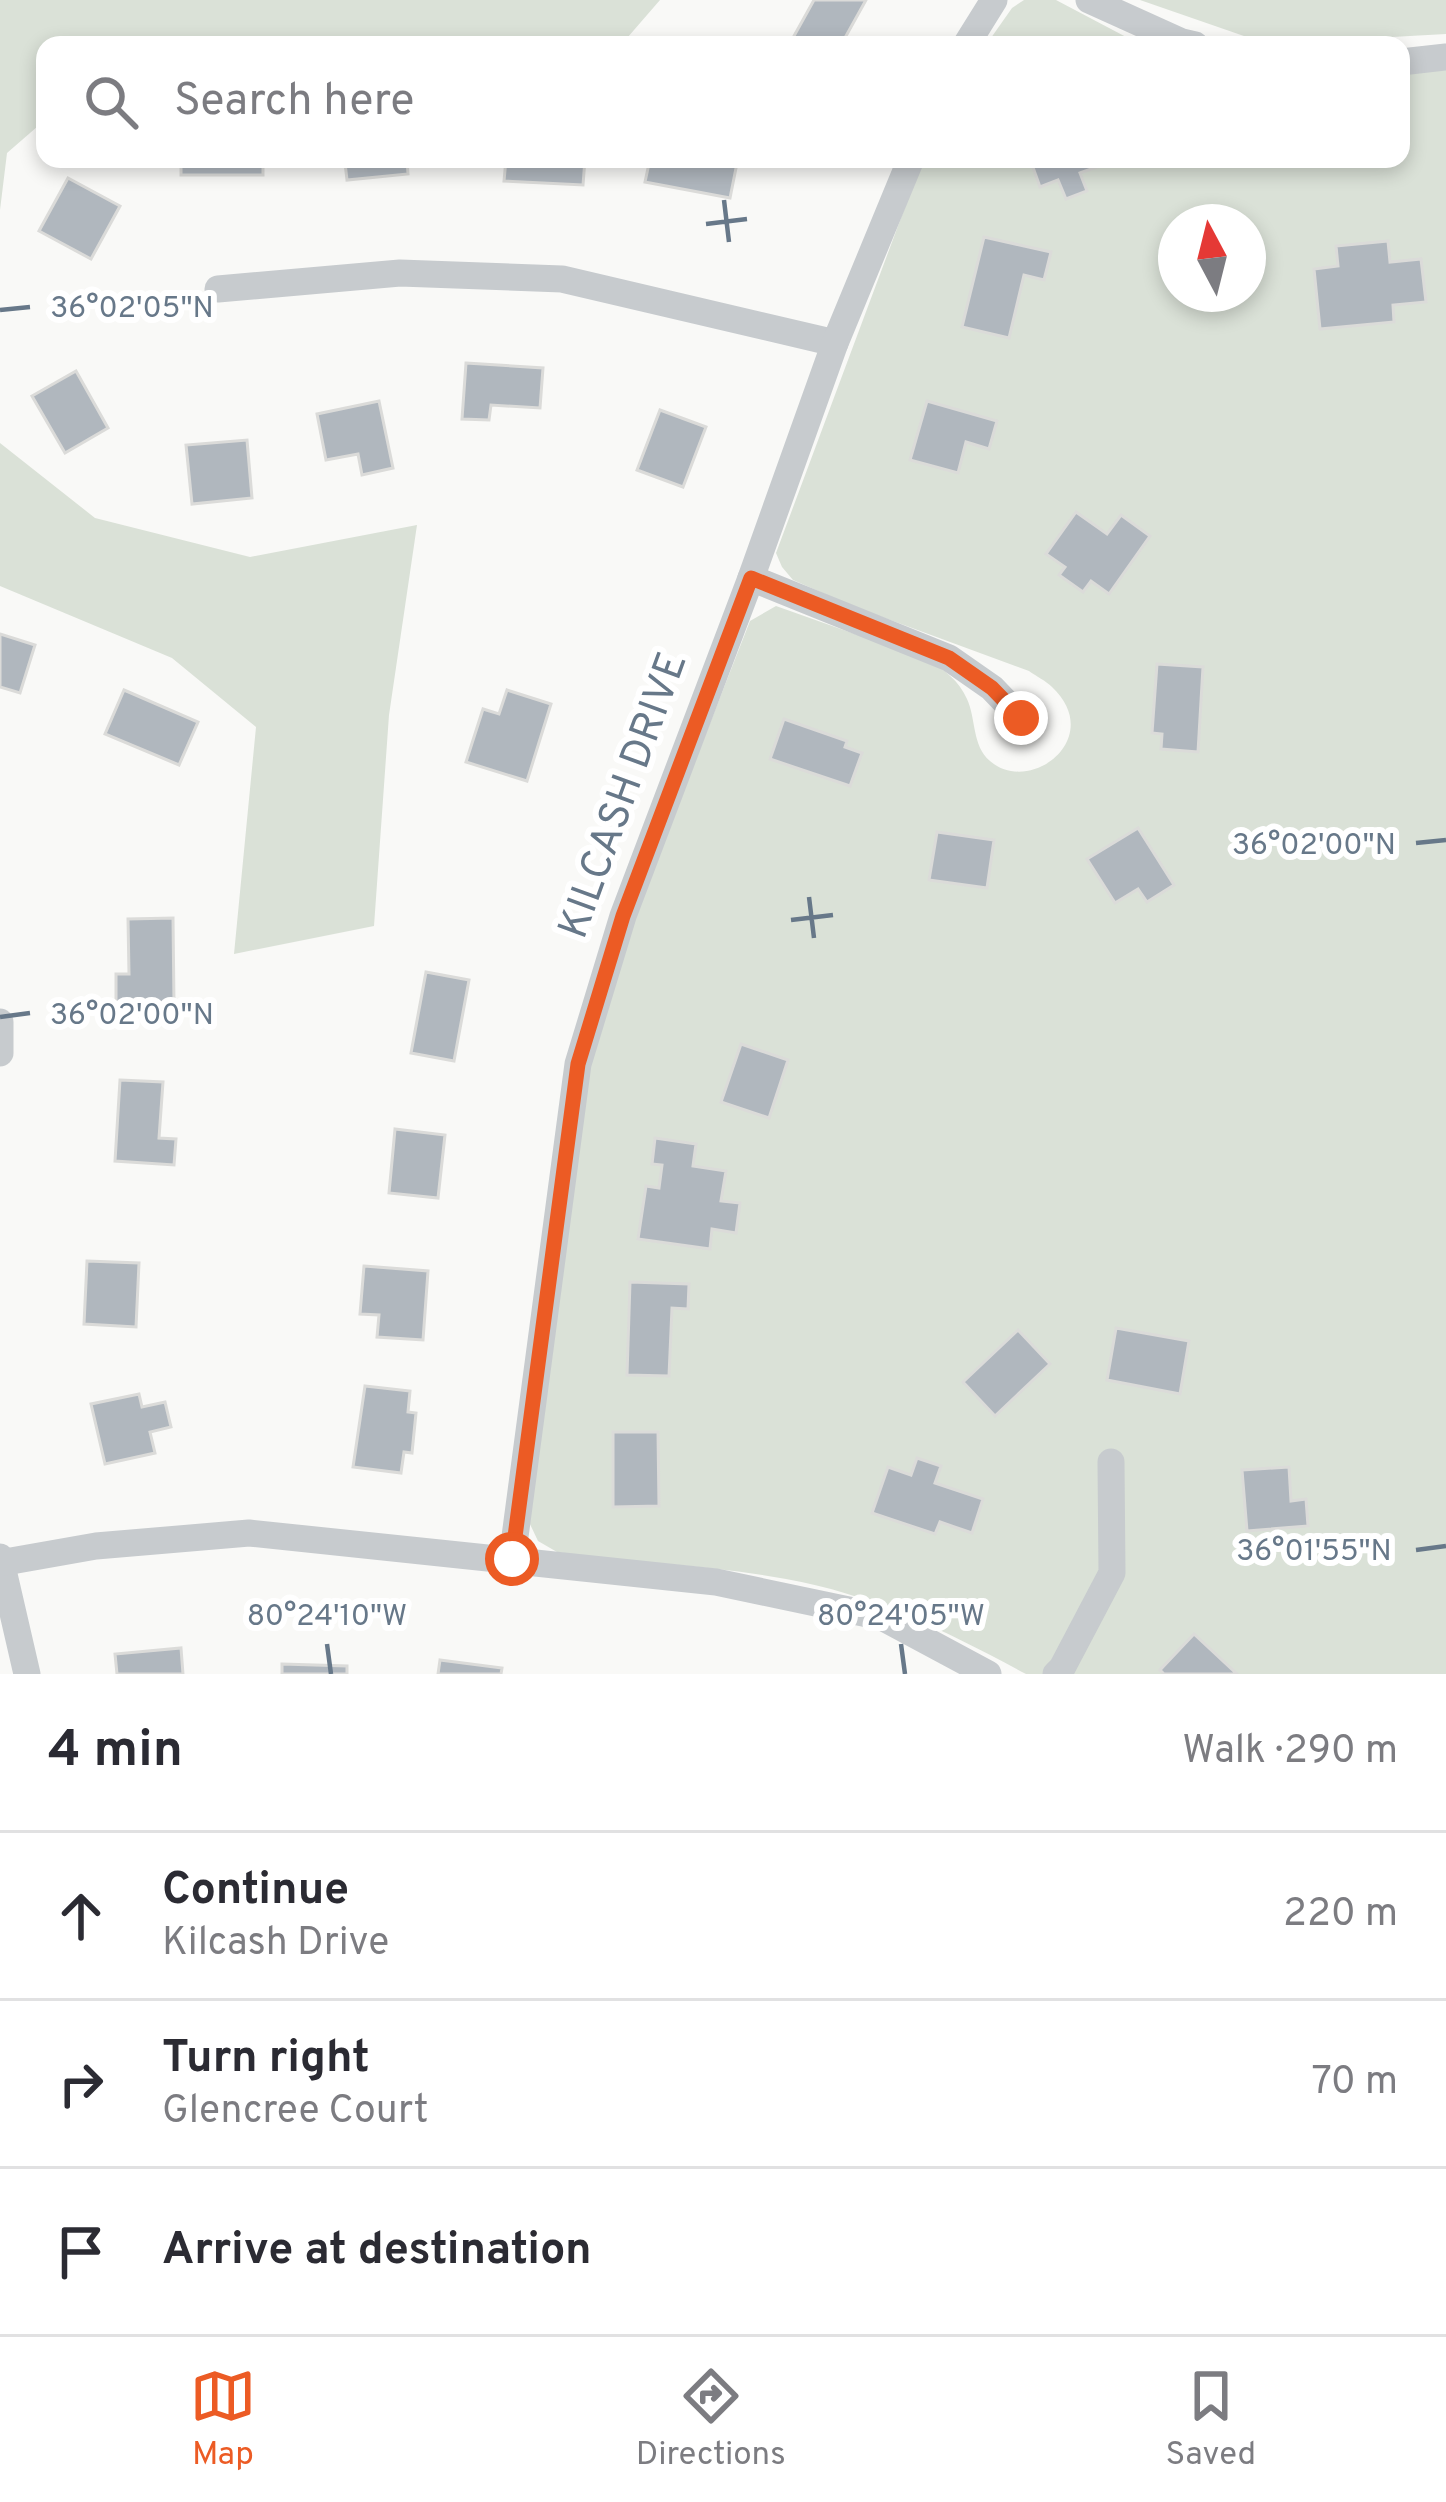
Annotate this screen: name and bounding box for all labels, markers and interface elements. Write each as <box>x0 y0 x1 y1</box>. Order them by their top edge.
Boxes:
search box <box>36 36 1410 168</box>
icon: search <box>78 69 144 135</box>
text: Search here <box>174 74 414 131</box>
north arrow <box>1158 204 1266 312</box>
text: 36°02'05"N <box>50 291 214 328</box>
street label: KILCASH DRIVE <box>549 646 701 946</box>
route end <box>994 691 1048 745</box>
text: 36°02'00"N <box>1232 828 1396 865</box>
text: 36°02'00"N <box>50 998 214 1035</box>
route start <box>485 1532 539 1586</box>
text: 36°01'55"N <box>1236 1534 1392 1571</box>
text: 80°24'10"W <box>247 1599 407 1636</box>
text: 80°24'05"W <box>817 1599 985 1636</box>
text: 4 min <box>48 1720 183 1785</box>
text: Walk · 290 m <box>1182 1728 1398 1777</box>
text: Continue <box>162 1863 349 1920</box>
icon: ahead <box>48 1883 114 1949</box>
text: 220 m <box>1283 1891 1398 1940</box>
text: Kilcash Drive <box>162 1920 389 1969</box>
text: Turn right <box>162 2031 370 2088</box>
icon: right <box>48 2051 114 2117</box>
text: 70 m <box>1312 2059 1398 2108</box>
text: Glencree Court <box>162 2088 429 2137</box>
icon: arrive <box>48 2219 114 2285</box>
text: Arrive at destination <box>162 2223 592 2280</box>
tab: Map <box>190 2363 256 2477</box>
tab: Directions <box>636 2363 786 2477</box>
tab: Saved <box>1165 2363 1256 2477</box>

